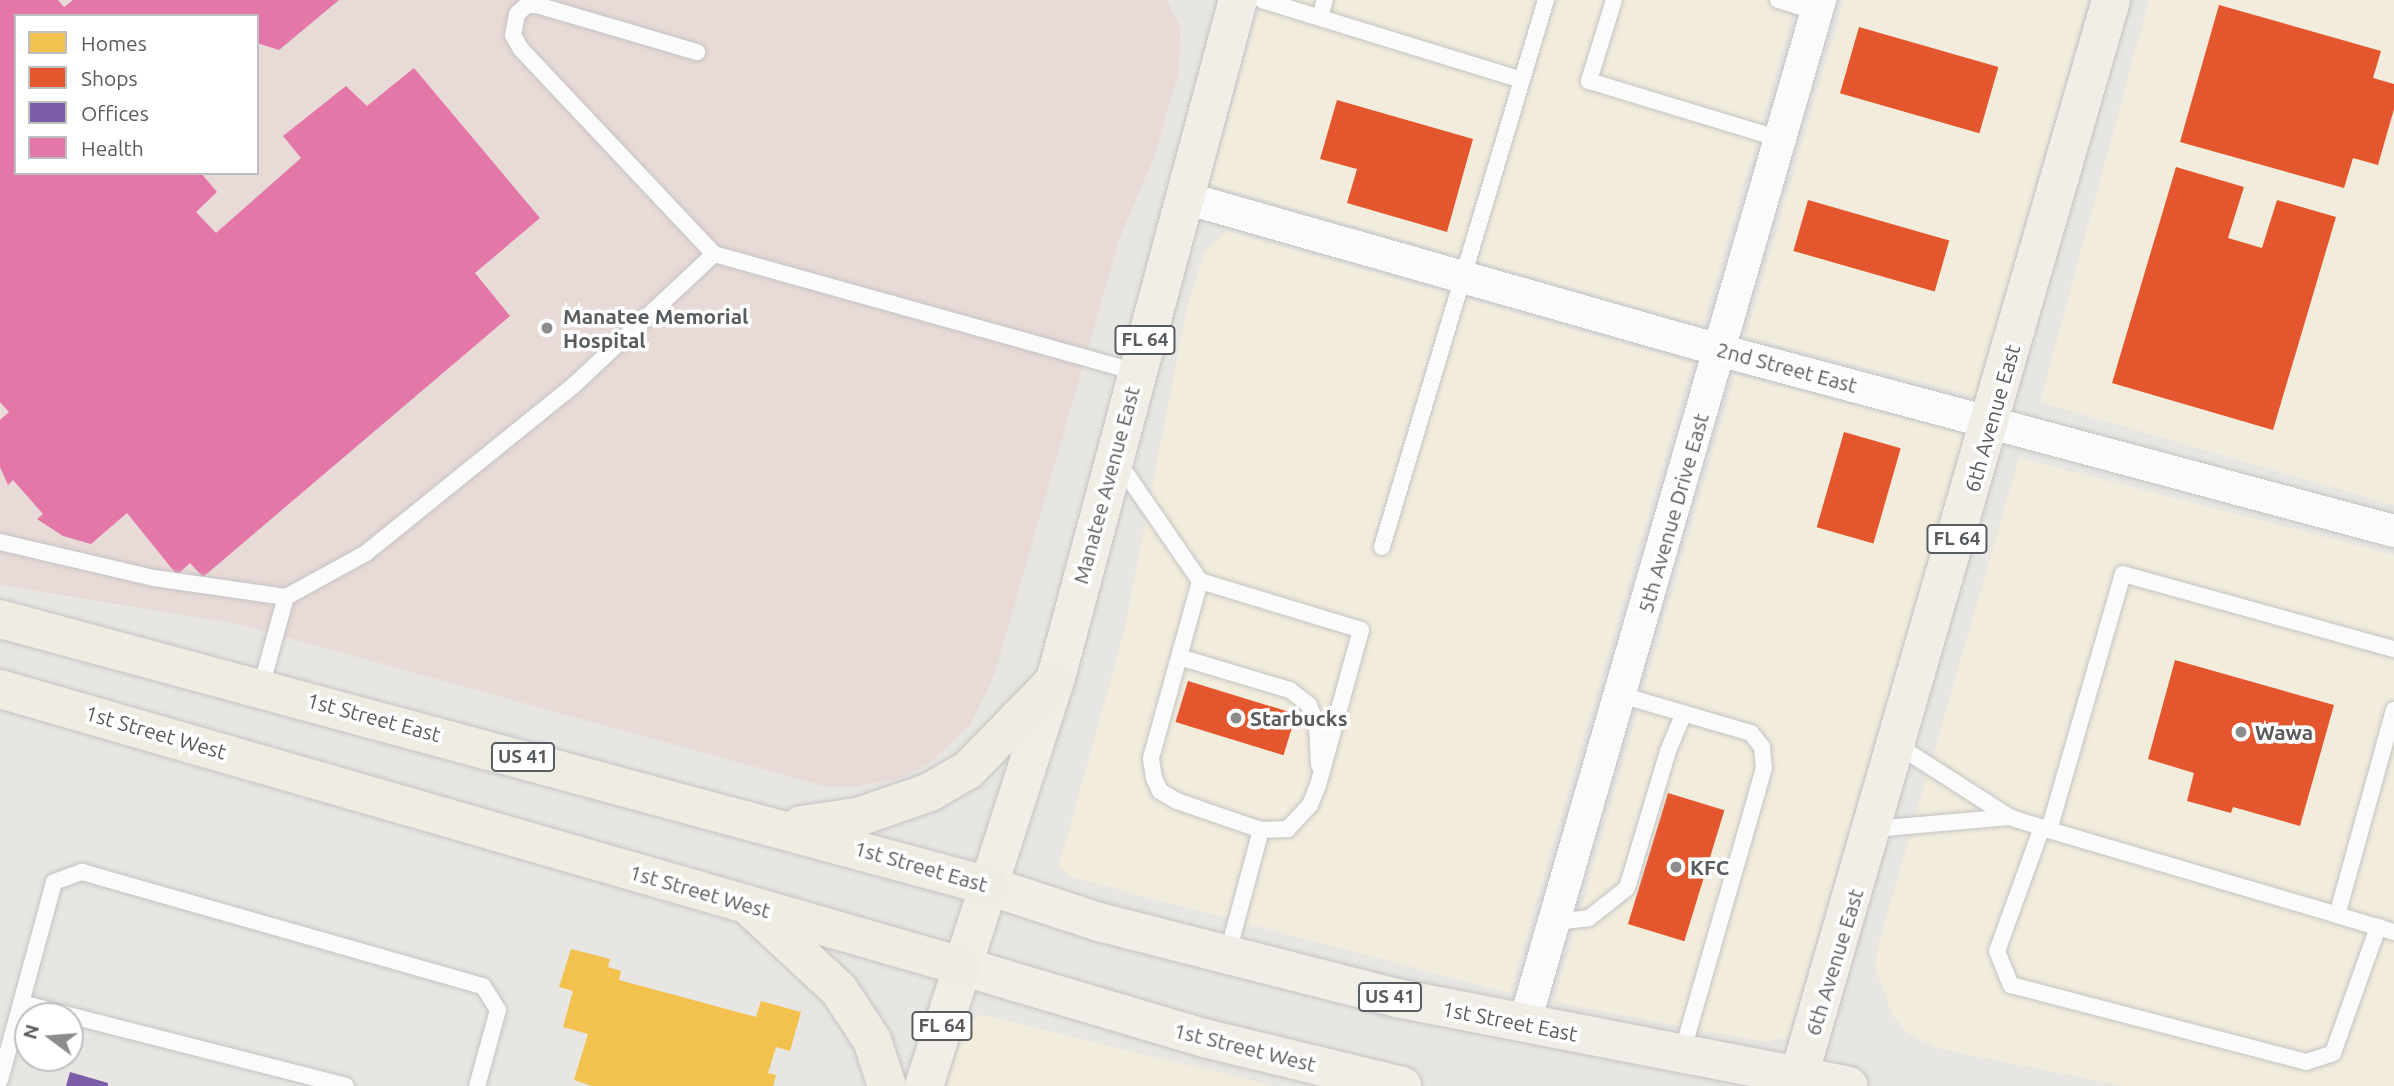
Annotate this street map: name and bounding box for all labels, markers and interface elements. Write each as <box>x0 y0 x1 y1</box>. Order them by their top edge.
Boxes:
legend <box>14 14 259 175</box>
text: Homes <box>81 31 147 55</box>
text: Shops <box>81 66 138 90</box>
text: Offices <box>81 101 149 125</box>
text: Health <box>81 136 144 160</box>
place label: Manatee Memorial Hospital <box>563 303 748 353</box>
marker: Manatee Memorial Hospital <box>537 318 557 338</box>
road number: FL 64 <box>1114 324 1176 356</box>
street label: 2nd Street East <box>1714 336 1860 398</box>
street label: 6th Avenue East <box>1959 341 2025 495</box>
street label: Manatee Avenue East <box>1067 383 1145 587</box>
street label: 5th Avenue Drive East <box>1632 410 1714 616</box>
road number: FL 64 <box>1926 524 1988 554</box>
street label: 1st Street East <box>304 687 444 747</box>
street label: 1st Street West <box>83 700 229 764</box>
place label: Starbucks <box>1250 705 1348 731</box>
marker: Starbucks <box>1228 710 1244 726</box>
place label: Wawa <box>2255 719 2313 745</box>
marker: Wawa <box>2233 724 2249 740</box>
road number: US 41 <box>490 742 556 772</box>
street label: 1st Street East <box>851 835 991 897</box>
place label: KFC <box>1690 854 1729 880</box>
street label: 1st Street West <box>627 859 773 923</box>
marker: KFC <box>1668 859 1684 875</box>
street label: 6th Avenue East <box>1800 885 1868 1039</box>
road number: US 41 <box>1357 981 1423 1012</box>
street label: 1st Street East <box>1440 996 1580 1046</box>
north arrow <box>14 1002 84 1072</box>
road number: FL 64 <box>911 1010 974 1042</box>
street label: 1st Street West <box>1171 1017 1319 1077</box>
text: N <box>18 1022 43 1042</box>

